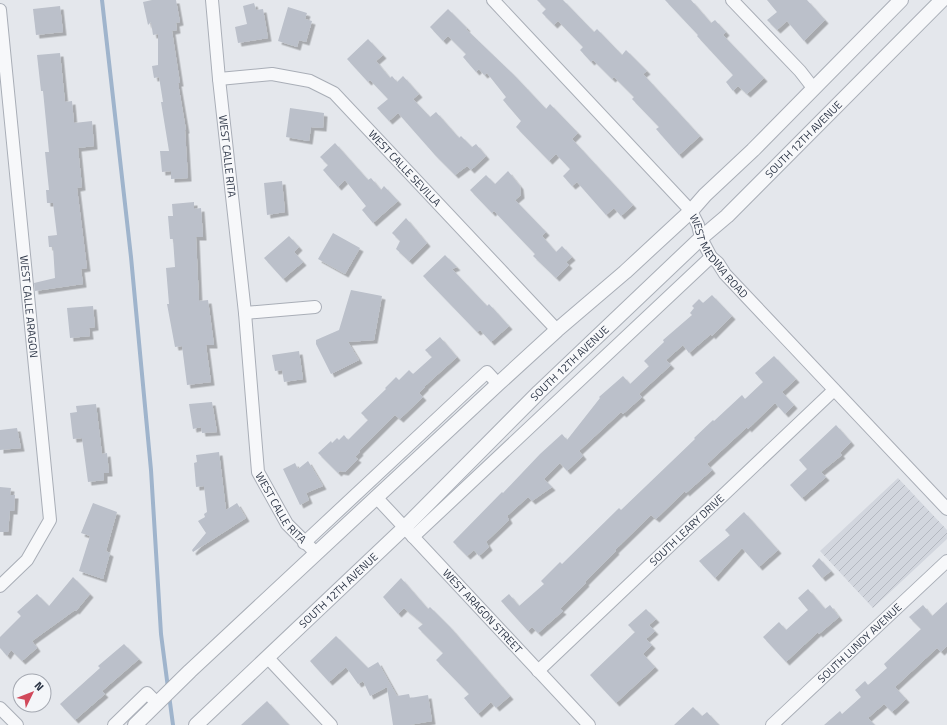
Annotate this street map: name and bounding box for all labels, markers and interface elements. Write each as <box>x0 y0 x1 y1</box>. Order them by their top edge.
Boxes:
street label: SOUTH 12TH AVENUE <box>761 97 846 182</box>
street label: WEST CALLE RITA <box>215 114 240 199</box>
street label: WEST CALLE SEVILLA <box>365 126 445 210</box>
street label: WEST MEDINA ROAD <box>686 211 752 302</box>
street label: WEST CALLE ARAGON <box>16 255 42 359</box>
street label: SOUTH 12TH AVENUE <box>526 322 612 405</box>
street label: WEST CALLE RITA <box>252 469 310 547</box>
street label: SOUTH LEARY DRIVE <box>646 490 728 569</box>
street label: SOUTH 12TH AVENUE <box>295 549 381 632</box>
street label: WEST ARAGON STREET <box>439 565 526 657</box>
street label: SOUTH LUNDY AVENUE <box>814 599 905 686</box>
north arrow <box>12 673 52 713</box>
text: N <box>31 678 48 694</box>

